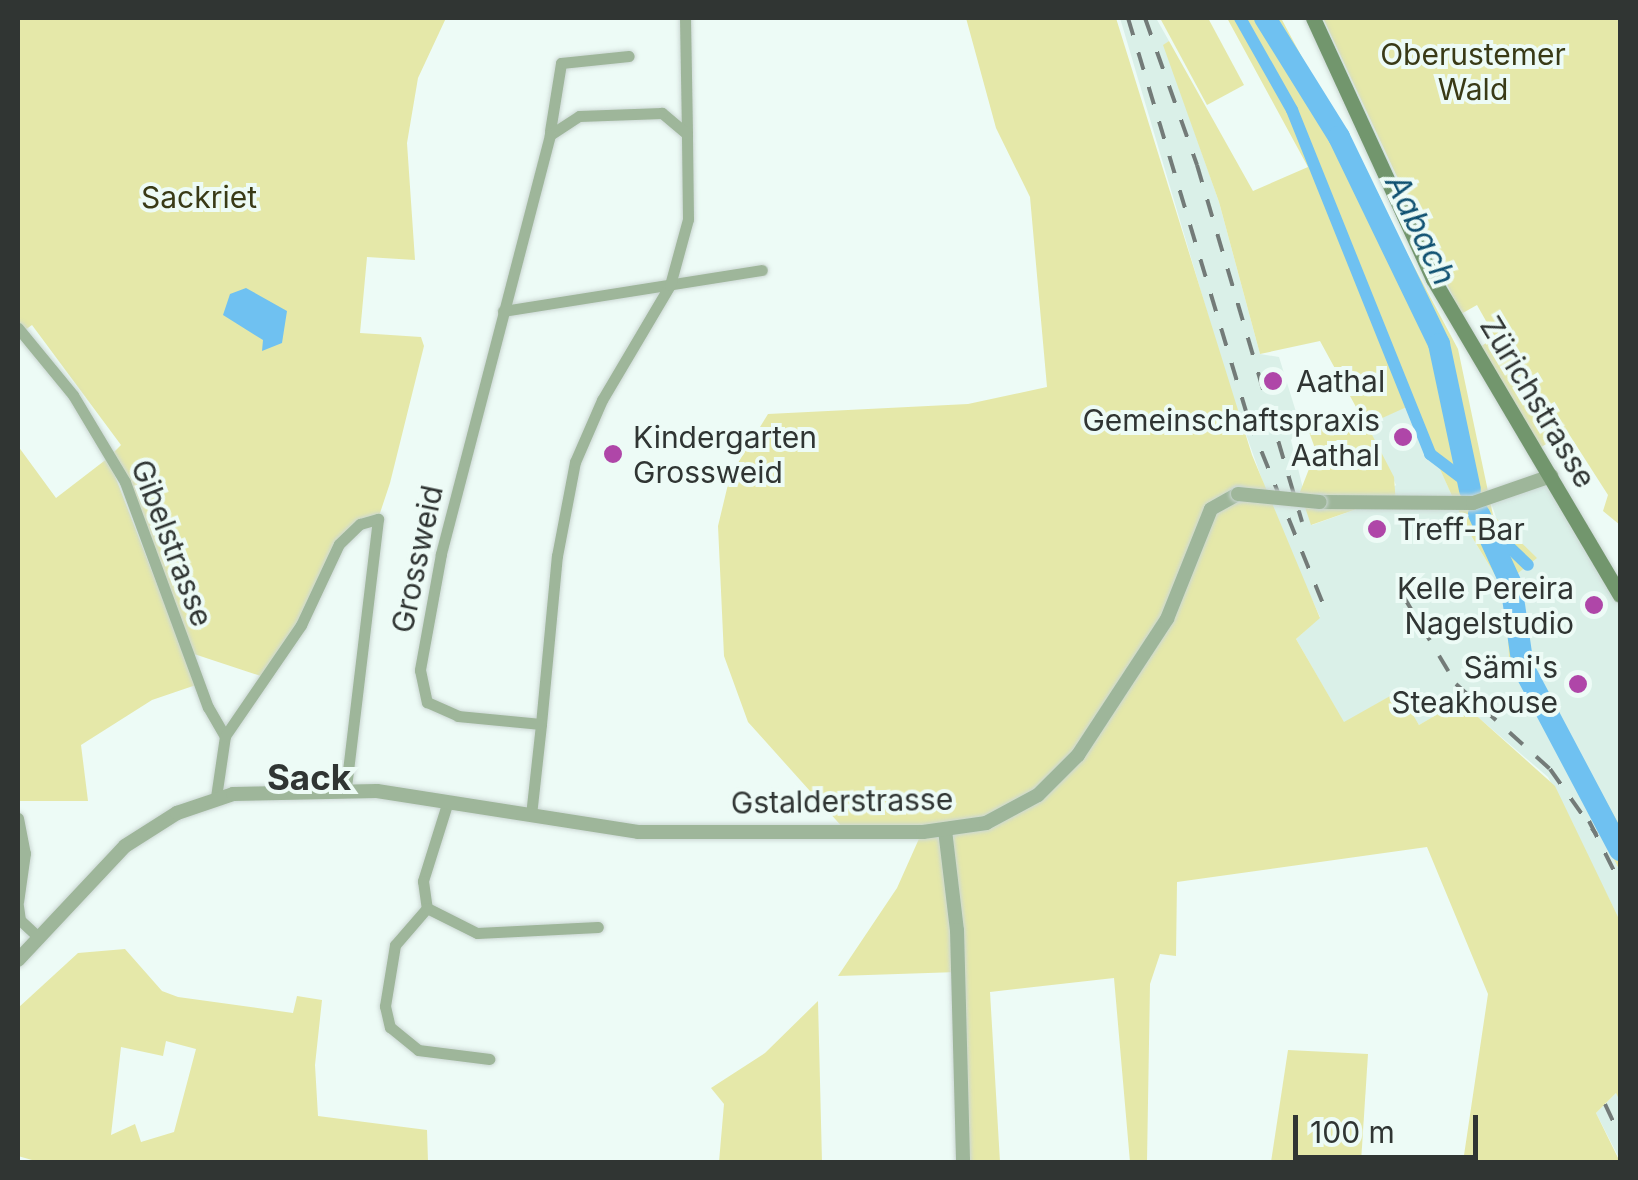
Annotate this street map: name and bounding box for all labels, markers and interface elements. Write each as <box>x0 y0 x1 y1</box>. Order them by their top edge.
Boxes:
park label: Oberustemer Wald <box>1380 36 1566 106</box>
water label: Aabach <box>1377 168 1463 292</box>
park label: Sackriet <box>141 179 257 215</box>
street label: Zürichstrasse <box>1473 310 1603 494</box>
place label: Aathal <box>1296 363 1385 399</box>
marker: Aathal <box>1260 368 1286 394</box>
place label: Gemeinschaftspraxis Aathal <box>1082 402 1380 472</box>
place label: Kindergarten Grossweid <box>633 419 817 490</box>
marker: Gemeinschaftspraxis Aathal <box>1390 424 1416 450</box>
marker: Kindergarten Grossweid <box>602 443 624 465</box>
street label: Gibelstrasse <box>124 455 220 631</box>
street label: Grossweid <box>384 482 450 636</box>
place label: Treff-Bar <box>1397 511 1525 547</box>
marker: Treff-Bar <box>1366 518 1388 540</box>
place label: Kelle Pereira Nagelstudio <box>1397 570 1574 640</box>
marker: Kelle Pereira Nagelstudio <box>1583 594 1605 616</box>
place label: Sämi's Steakhouse <box>1391 649 1558 720</box>
marker: Sämi's Steakhouse <box>1567 673 1589 695</box>
district label: Sack <box>267 756 351 798</box>
street label: Gstalderstrasse <box>731 781 953 821</box>
scale bar <box>1298 1095 1483 1157</box>
text: 100 m <box>1310 1114 1395 1150</box>

